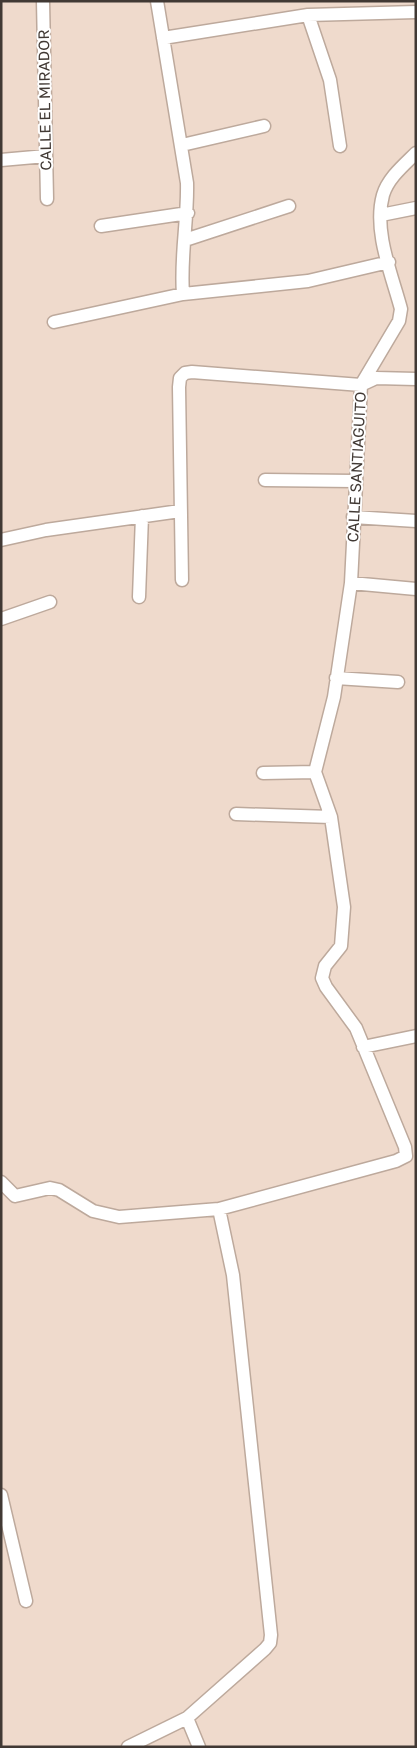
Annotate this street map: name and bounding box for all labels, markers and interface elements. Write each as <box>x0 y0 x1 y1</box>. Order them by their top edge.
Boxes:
street label: CALLE EL MIRADOR <box>34 29 54 171</box>
street label: CALLE SANTIAGUITO <box>343 391 369 543</box>

